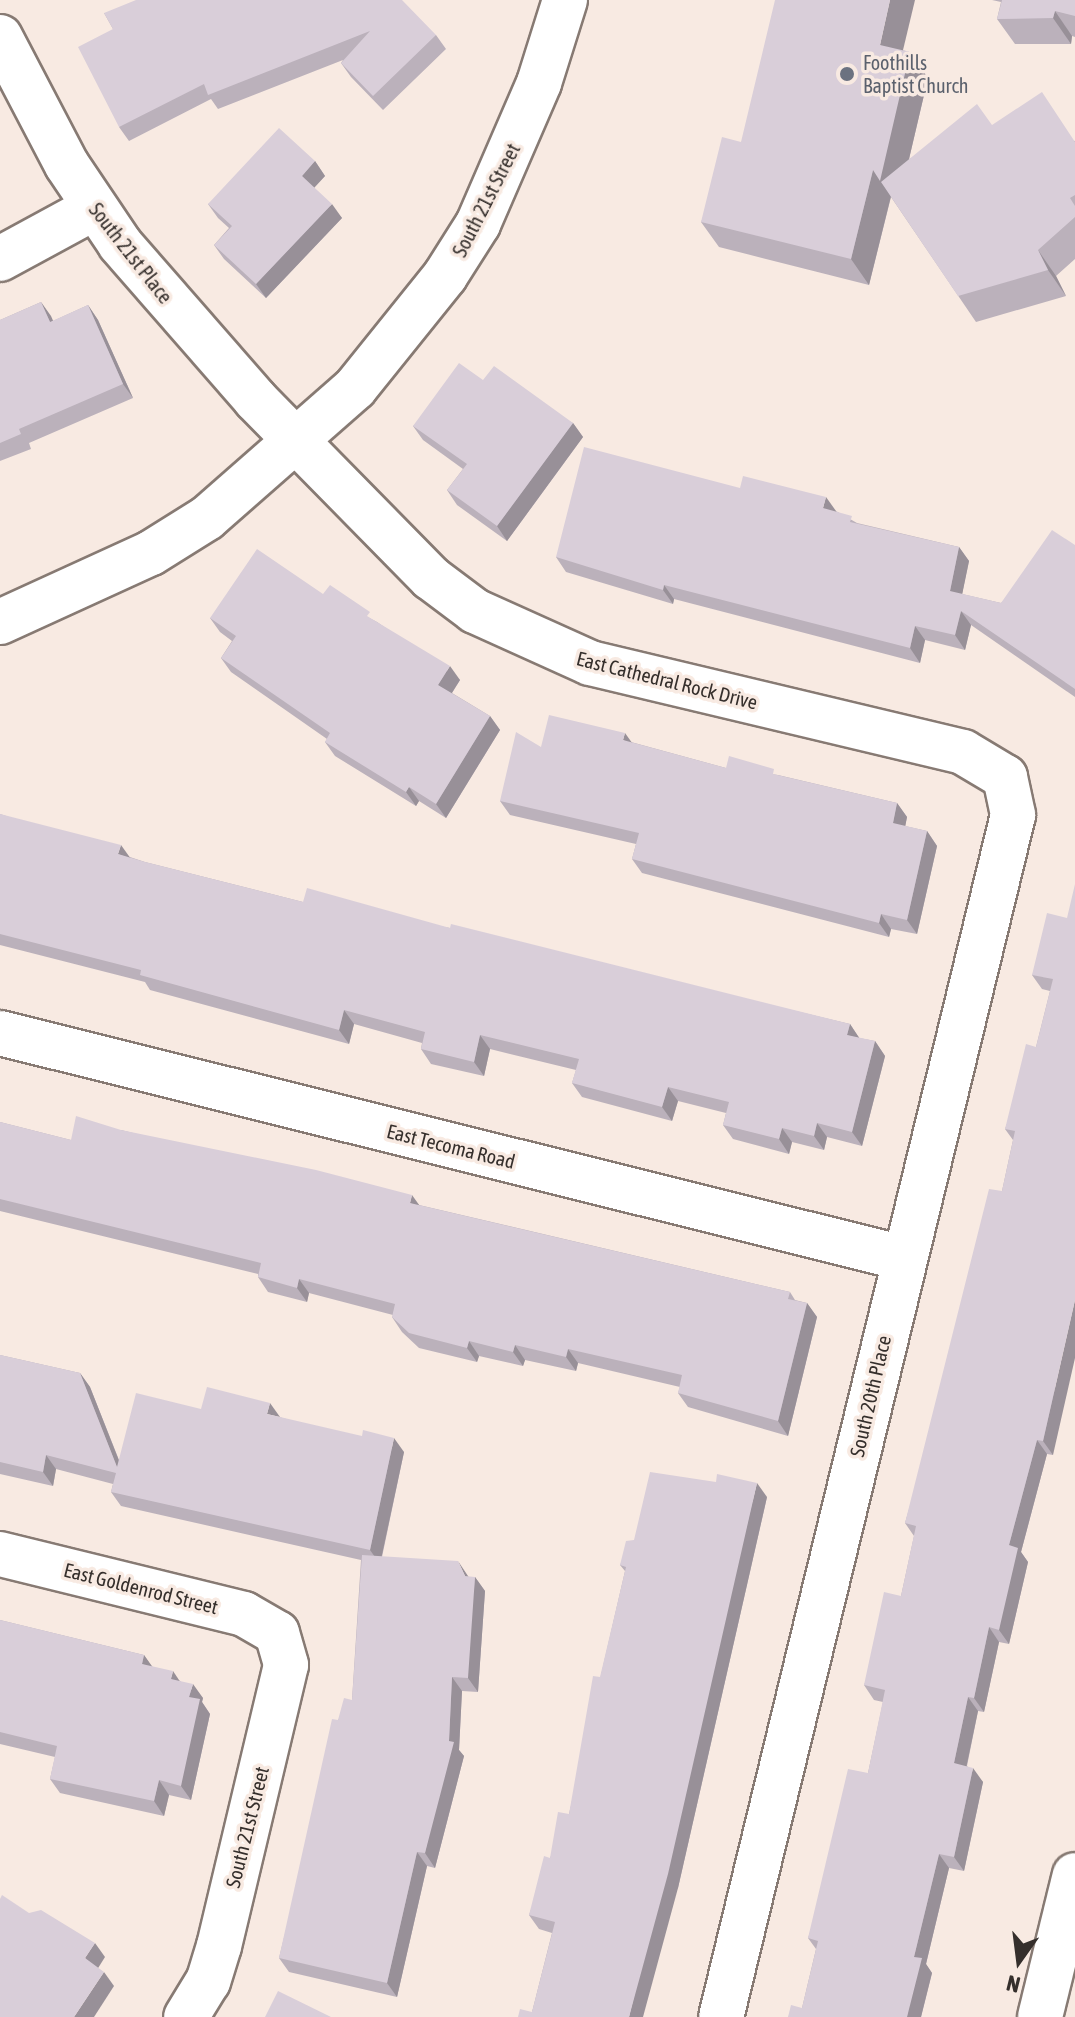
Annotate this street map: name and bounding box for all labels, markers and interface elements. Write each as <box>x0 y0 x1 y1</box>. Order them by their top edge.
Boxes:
place label: Foothills Baptist Church <box>863 50 969 97</box>
marker: Foothills Baptist Church <box>838 65 856 83</box>
street label: South 21st Street <box>447 139 525 261</box>
street label: South 21st Place <box>84 198 178 308</box>
street label: East Cathedral Rock Drive <box>574 646 760 714</box>
street label: East Tecoma Road <box>384 1118 518 1174</box>
street label: South 20th Place <box>844 1333 896 1459</box>
street label: East Goldenrod Street <box>61 1557 221 1619</box>
street label: South 21st Street <box>220 1764 274 1890</box>
north arrow <box>979 1921 1059 2001</box>
text: N <box>1004 1970 1023 1998</box>

